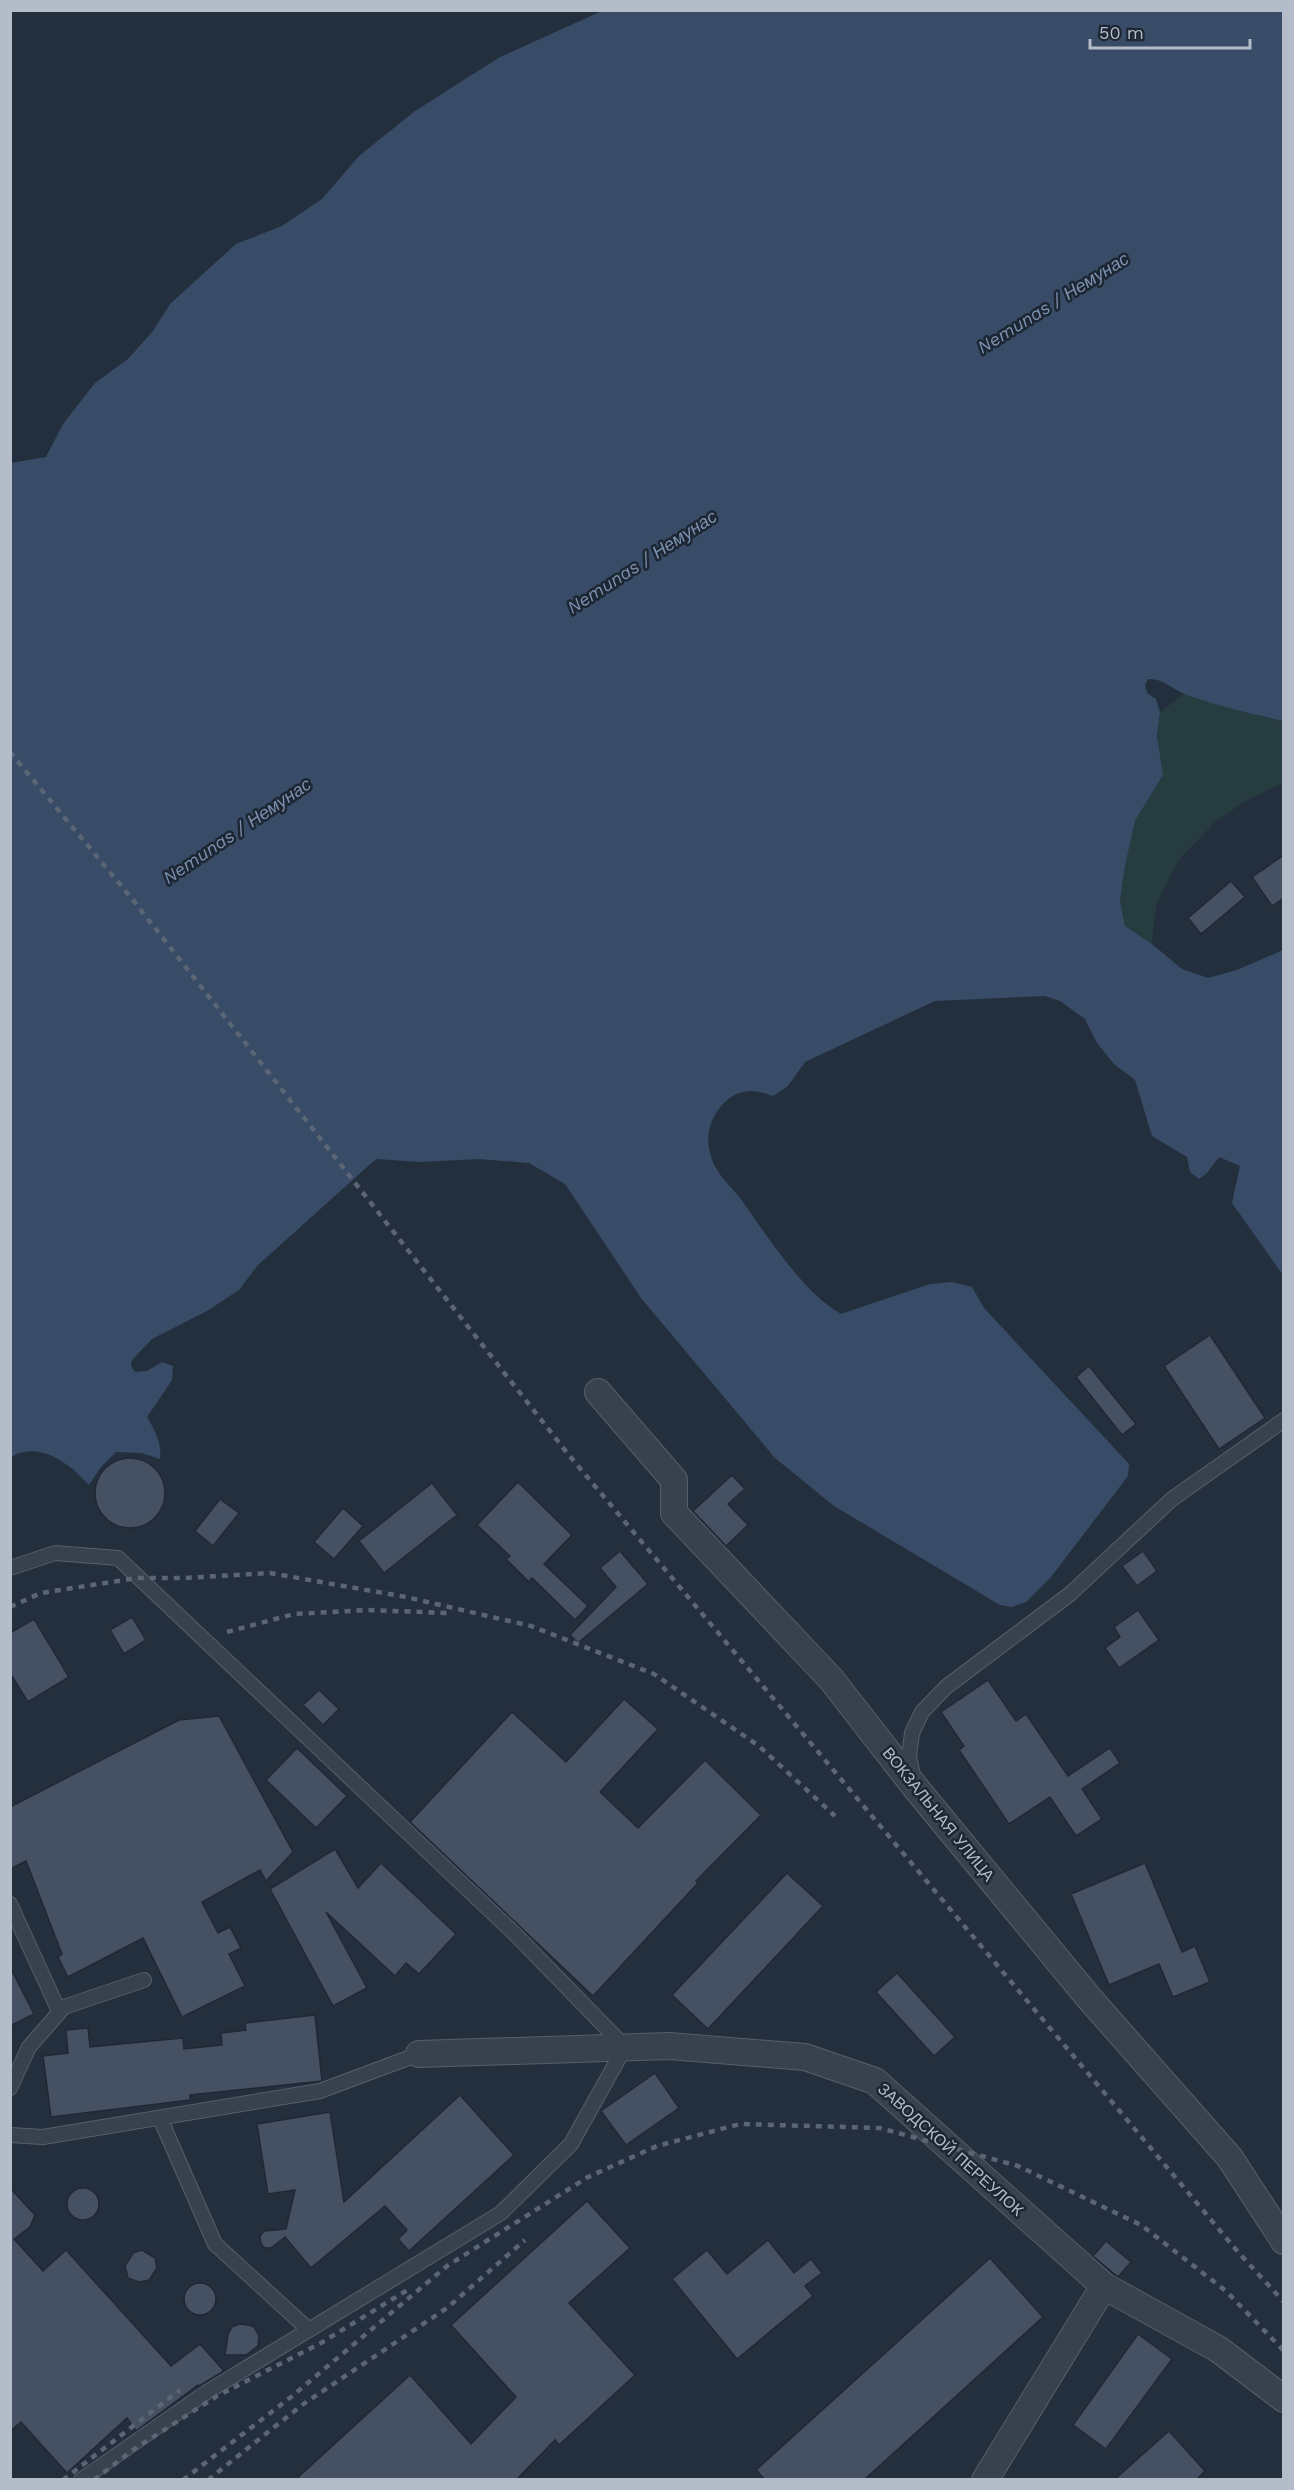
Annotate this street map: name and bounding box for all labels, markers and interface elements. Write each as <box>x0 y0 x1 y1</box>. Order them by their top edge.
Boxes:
scale bar <box>1090 12 1250 50</box>
text: 50 m <box>1099 22 1144 43</box>
water label: Nemunas / Немунас <box>973 248 1132 358</box>
water label: Nemunas / Немунас <box>563 505 720 618</box>
water label: Nemunas / Немунас <box>159 773 315 888</box>
street label: ВОКЗАЛЬНАЯ УЛИЦА <box>879 1744 999 1885</box>
street label: ЗАВОДСКОЙ ПЕРЕУЛОК <box>874 2079 1028 2220</box>

